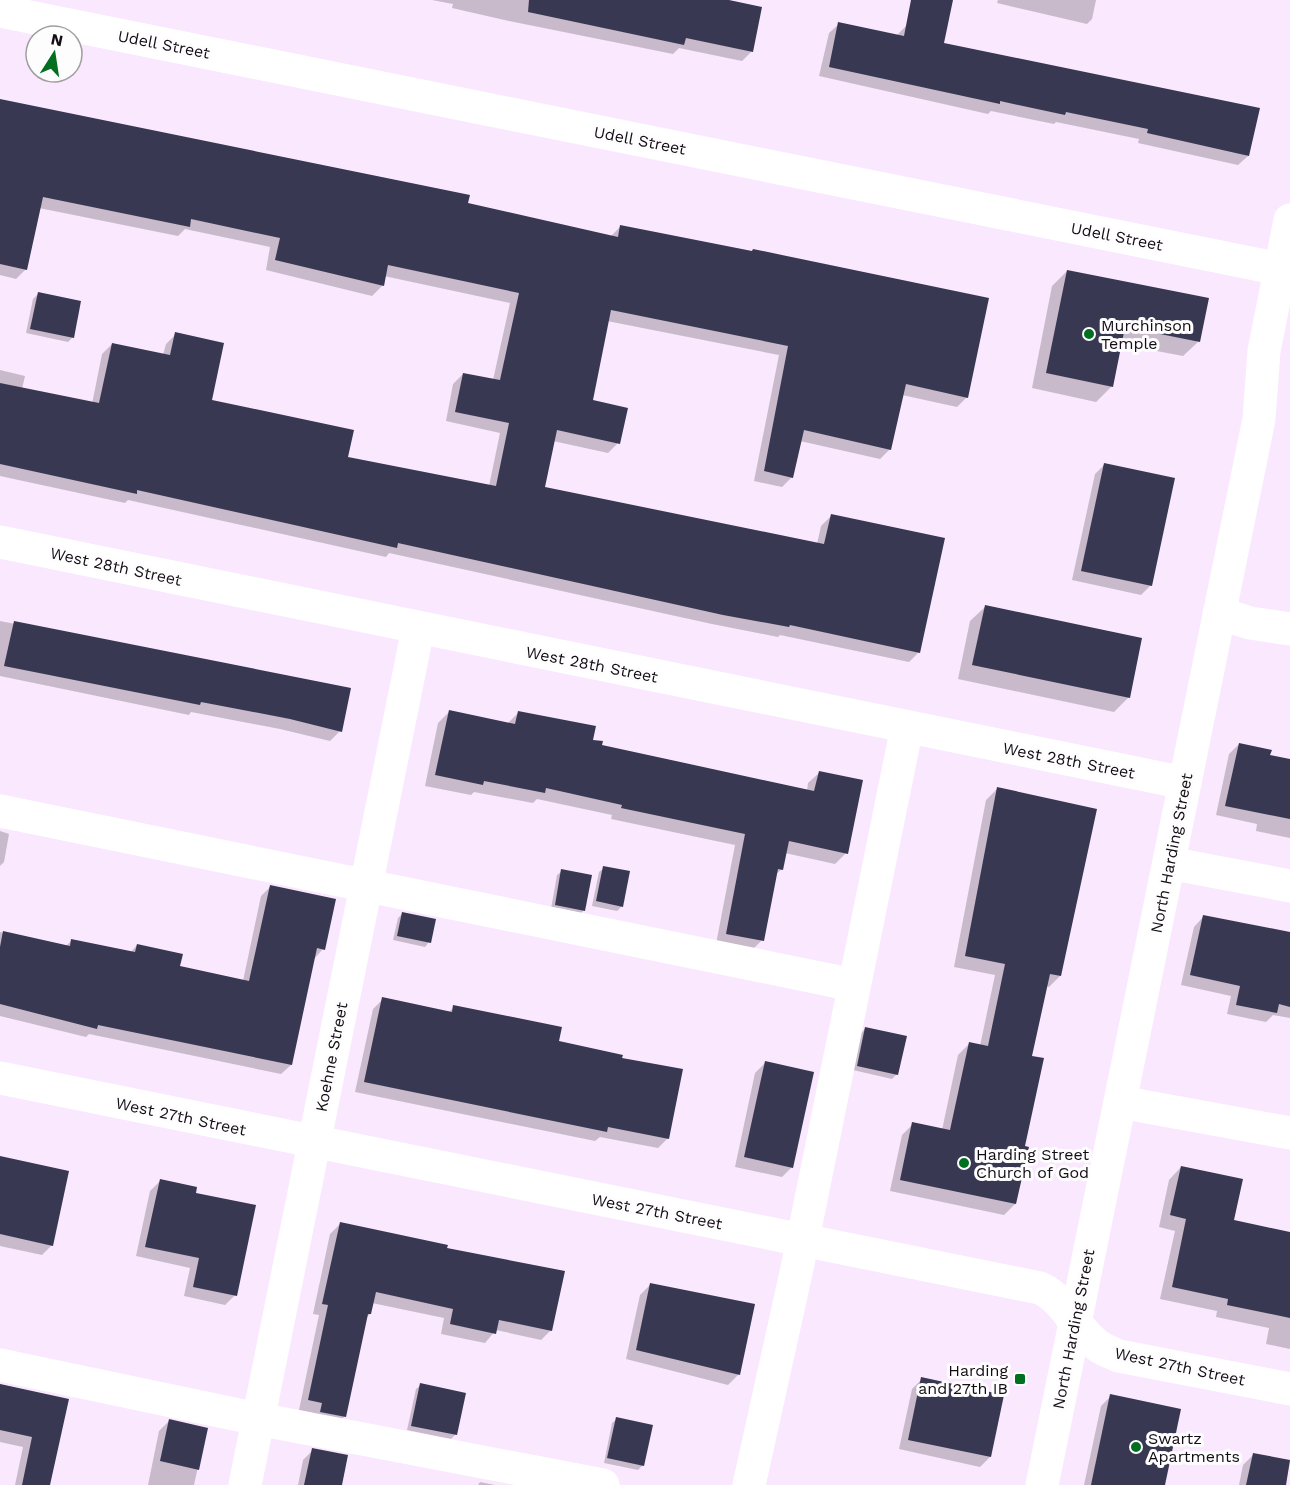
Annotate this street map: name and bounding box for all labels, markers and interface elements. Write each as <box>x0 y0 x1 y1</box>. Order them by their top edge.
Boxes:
north arrow <box>24 24 84 84</box>
street label: Udell Street <box>116 26 212 63</box>
text: N <box>49 29 65 50</box>
street label: Udell Street <box>592 122 688 159</box>
street label: Udell Street <box>1069 218 1165 255</box>
place label: Murchinson Temple <box>1101 316 1192 353</box>
marker: Murchinson Temple <box>1082 327 1096 341</box>
street label: West 28th Street <box>48 543 184 590</box>
street label: West 28th Street <box>524 642 660 687</box>
street label: West 28th Street <box>1001 738 1137 783</box>
street label: North Harding Street <box>1147 771 1196 935</box>
street label: Koehne Street <box>312 1000 351 1114</box>
street label: West 27th Street <box>114 1093 248 1140</box>
place label: Harding Street Church of God <box>976 1145 1090 1182</box>
marker: Harding Street Church of God <box>957 1156 971 1170</box>
street label: West 27th Street <box>590 1189 724 1234</box>
street label: North Harding Street <box>1049 1247 1098 1411</box>
street label: West 27th Street <box>1113 1343 1247 1390</box>
place label: Harding and 27th IB <box>918 1361 1008 1398</box>
marker: Harding and 27th IB <box>1013 1372 1027 1386</box>
place label: Swartz Apartments <box>1148 1429 1240 1466</box>
marker: Swartz Apartments <box>1129 1440 1143 1454</box>

